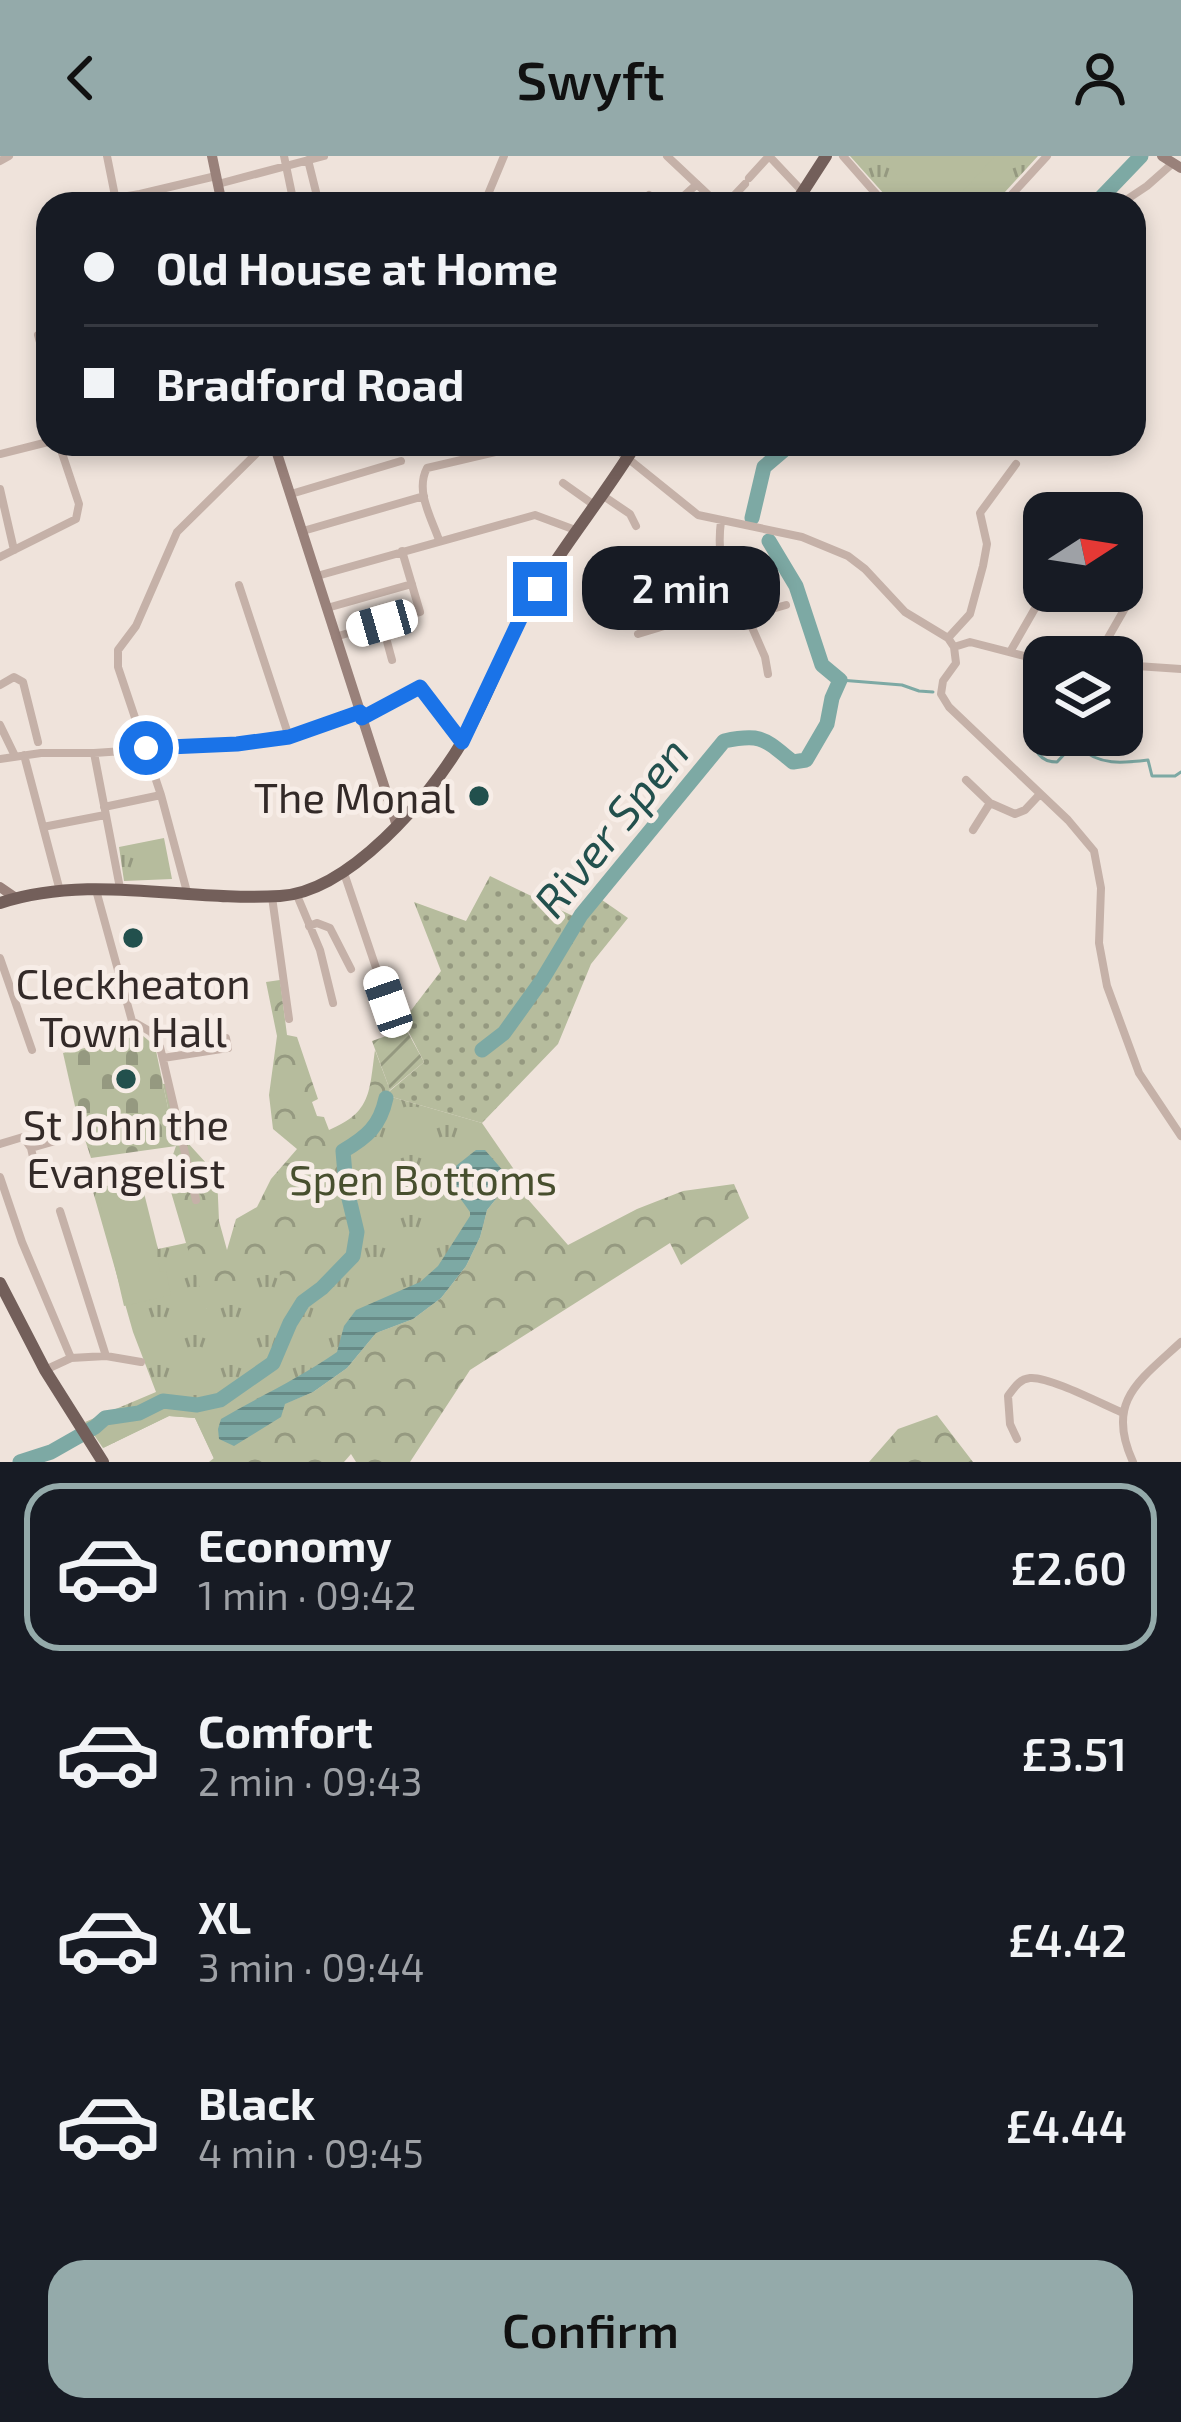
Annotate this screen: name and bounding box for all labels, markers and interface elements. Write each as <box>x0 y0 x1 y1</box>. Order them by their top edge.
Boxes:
icon: back <box>48 45 114 111</box>
icon: person <box>1067 45 1133 111</box>
text: Swyft <box>516 46 665 111</box>
text: Old House at Home <box>156 240 558 294</box>
text: Bradford Road <box>156 356 464 410</box>
north arrow <box>1023 492 1143 612</box>
map controls <box>1023 492 1143 756</box>
callout: 2 min <box>582 547 780 631</box>
route end <box>513 562 567 616</box>
text: 2 min <box>632 564 730 611</box>
car <box>342 596 422 650</box>
button: layers <box>1023 636 1143 756</box>
route start <box>119 721 173 775</box>
water label: River Spen <box>521 725 699 927</box>
place label: The Monal <box>254 771 456 821</box>
marker: The Monal <box>466 783 492 809</box>
marker: Cleckheaton Town Hall <box>120 925 146 951</box>
place label: Cleckheaton Town Hall <box>15 957 251 1055</box>
car <box>359 962 417 1042</box>
marker: St John the Evangelist <box>113 1066 139 1092</box>
place label: St John the Evangelist <box>23 1098 229 1196</box>
park label: Spen Bottoms <box>289 1153 557 1203</box>
icon: car <box>54 1513 162 1621</box>
text: Economy <box>198 1517 392 1571</box>
text: £2.60 <box>1010 1540 1127 1594</box>
text: 1 min · 09:42 <box>198 1571 416 1618</box>
icon: car <box>54 1699 162 1807</box>
text: Comfort <box>198 1703 373 1757</box>
text: £3.51 <box>1022 1726 1127 1780</box>
text: 2 min · 09:43 <box>198 1757 422 1804</box>
icon: car <box>54 1885 162 1993</box>
text: XL <box>198 1889 251 1943</box>
text: £4.42 <box>1008 1912 1127 1966</box>
text: 3 min · 09:44 <box>198 1943 424 1990</box>
icon: car <box>54 2071 162 2179</box>
text: Black <box>198 2075 315 2129</box>
text: £4.44 <box>1006 2098 1127 2152</box>
text: 4 min · 09:45 <box>198 2129 424 2176</box>
button: Confirm <box>48 2260 1133 2398</box>

